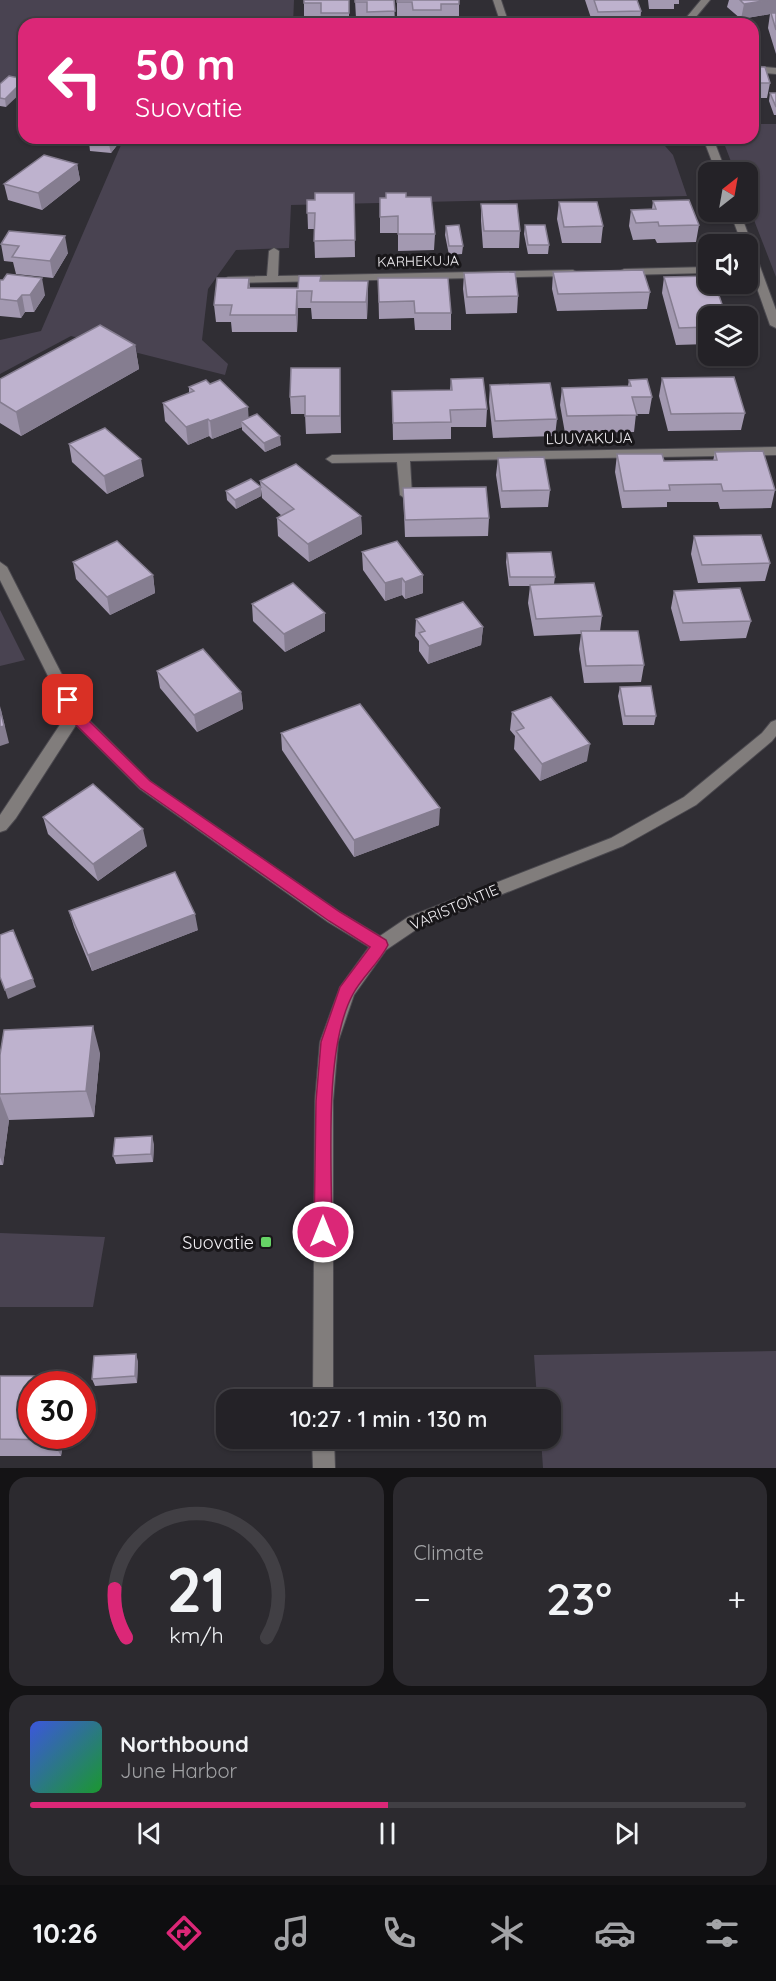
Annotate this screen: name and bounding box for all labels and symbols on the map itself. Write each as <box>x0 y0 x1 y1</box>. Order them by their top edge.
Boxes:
north arrow <box>698 162 758 222</box>
street label: KARHEKUJA <box>377 251 459 271</box>
street label: LUUVAKUJA <box>545 428 633 448</box>
pin <box>42 674 93 725</box>
street label: VARISTONTIE <box>407 880 501 934</box>
position arrow <box>291 1200 355 1264</box>
place label: Suovatie <box>182 1231 254 1254</box>
marker: Suovatie <box>259 1235 273 1249</box>
speed limit sign: 30 <box>18 1371 96 1449</box>

